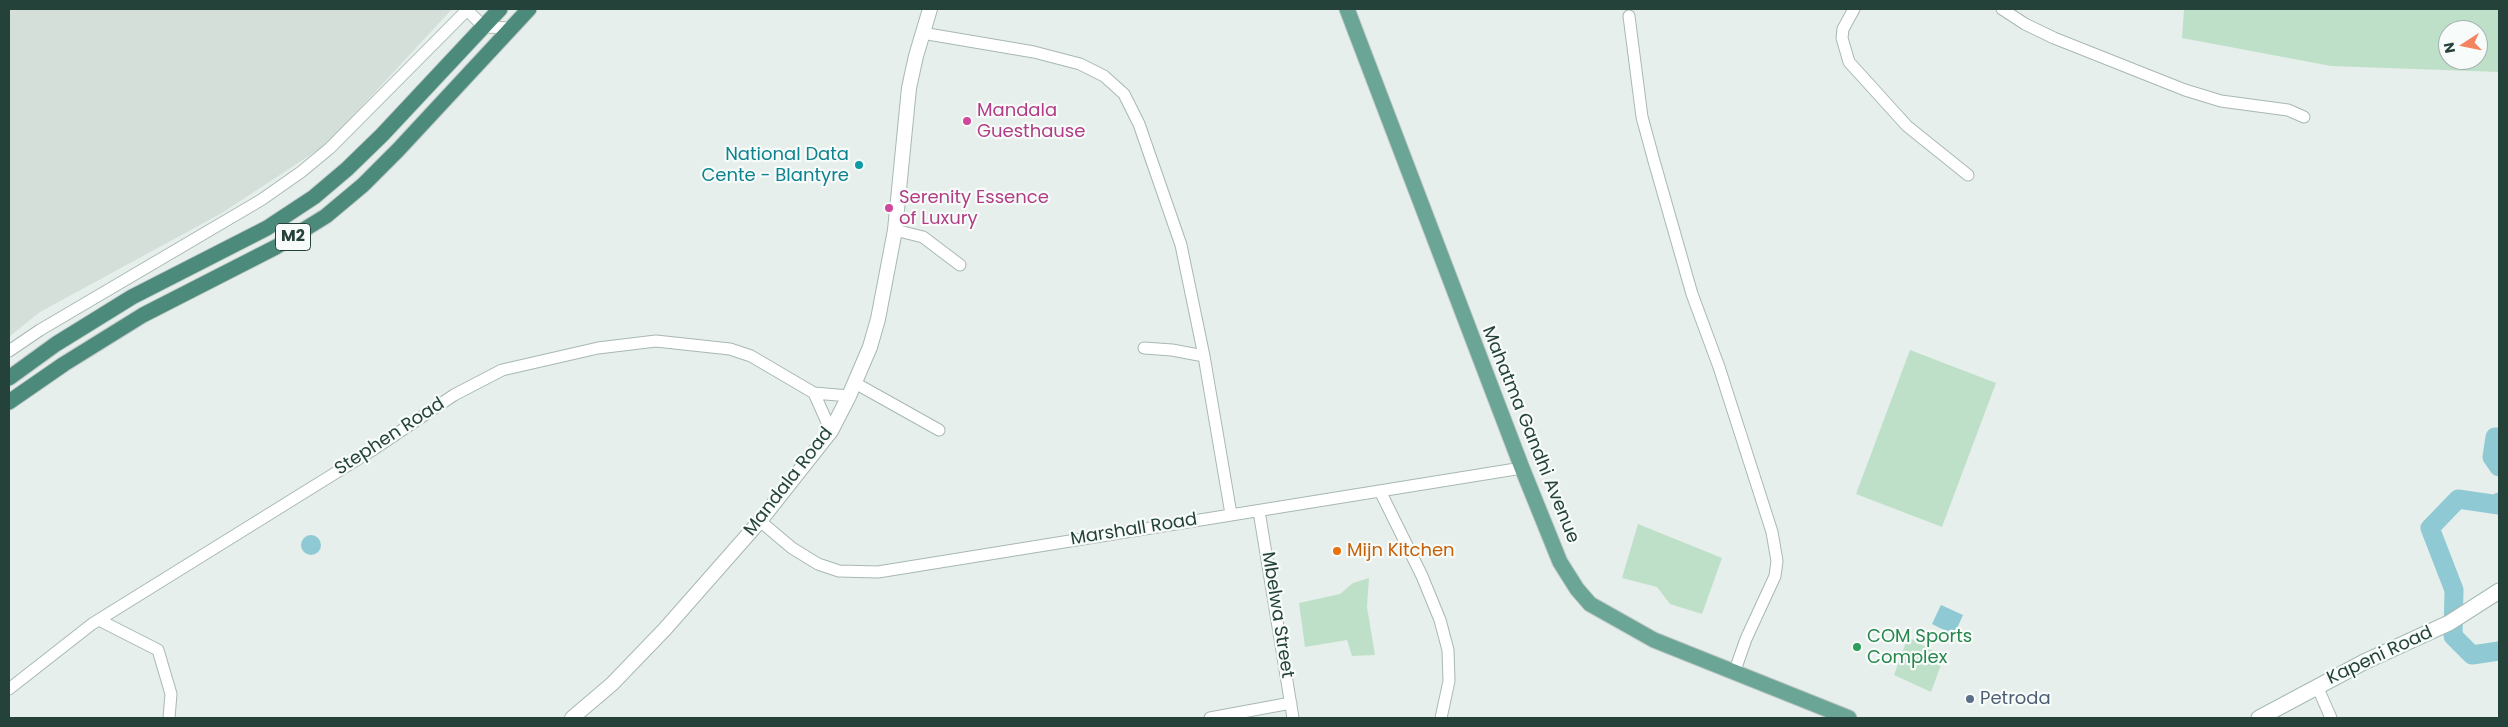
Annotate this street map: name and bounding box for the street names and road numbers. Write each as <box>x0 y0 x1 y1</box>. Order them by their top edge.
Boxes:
road number: M2 <box>276 223 310 250</box>
street label: Mahatma Gandhi Avenue <box>1477 324 1583 546</box>
street label: Stephen Road <box>331 394 449 480</box>
street label: Mandala Road <box>740 423 838 541</box>
street label: Marshall Road <box>1069 509 1199 551</box>
street label: Mbelwa Street <box>1256 550 1298 680</box>
street label: Kapeni Road <box>2324 622 2436 690</box>

